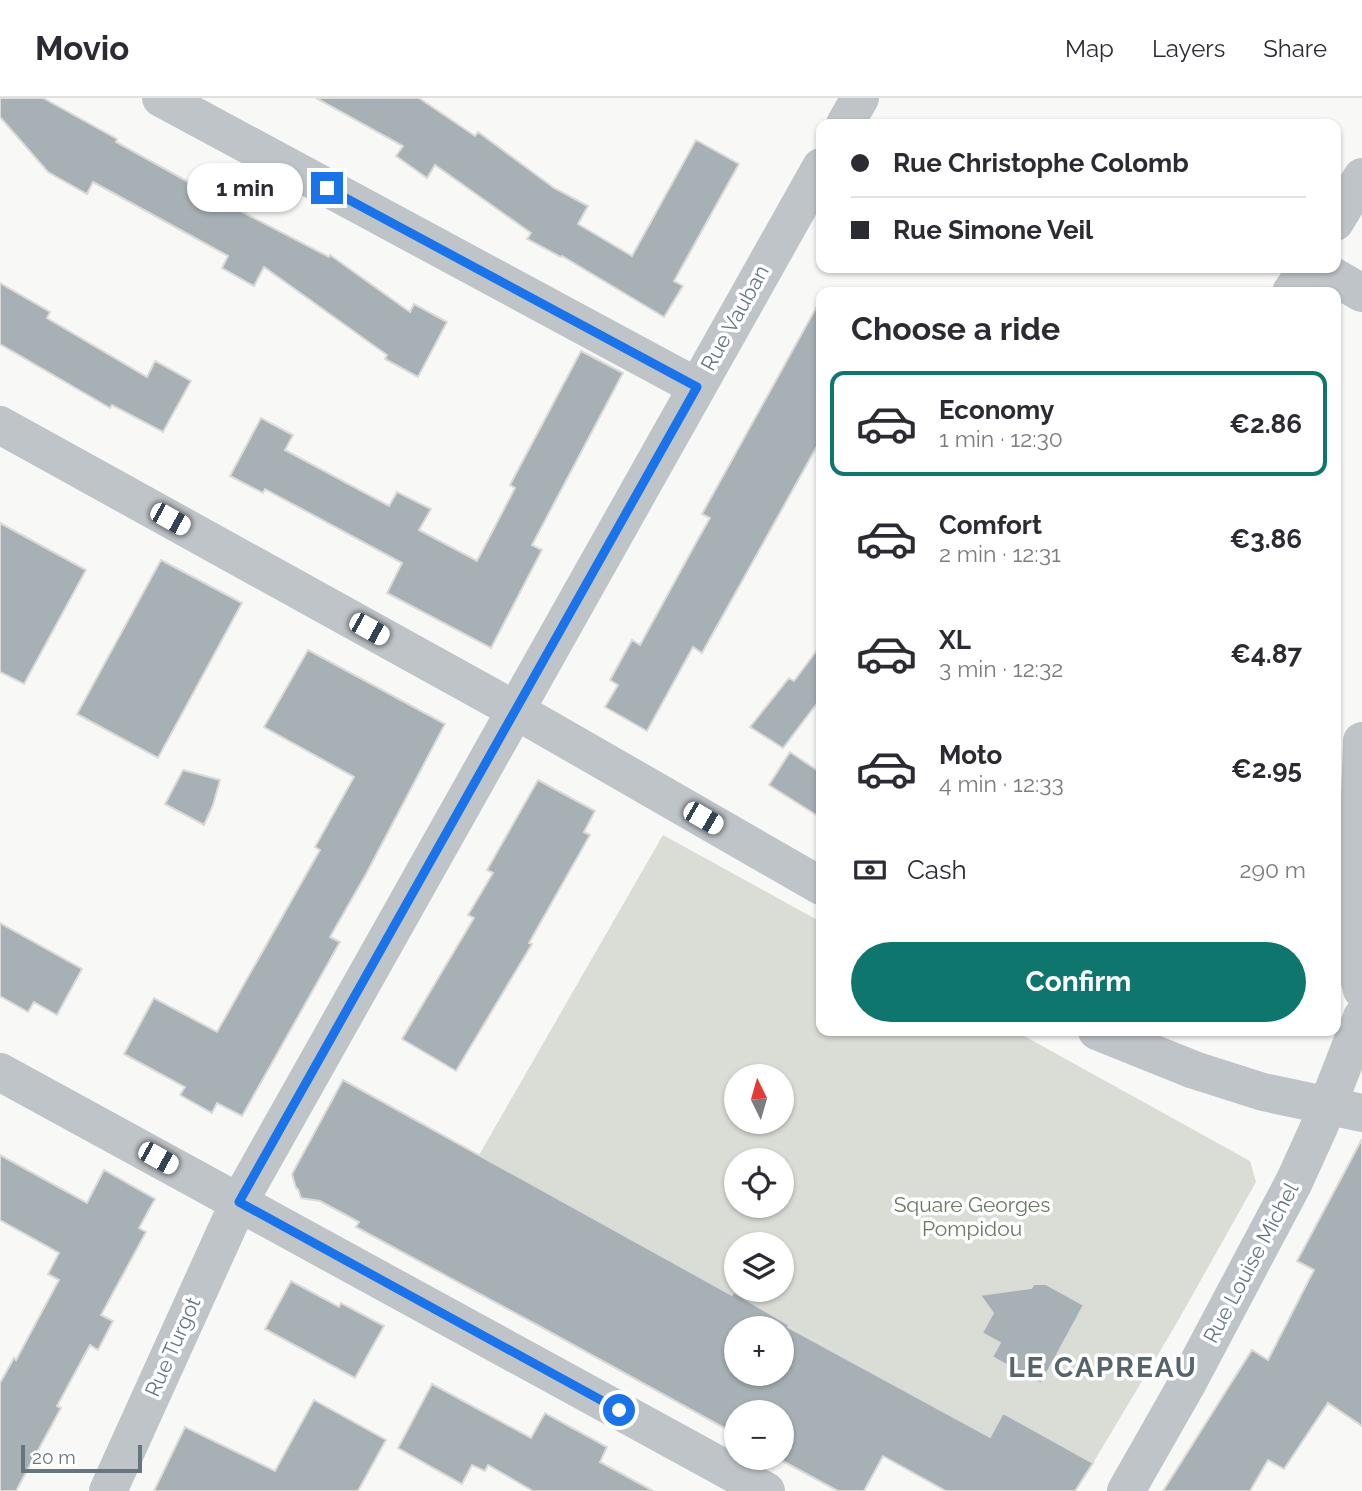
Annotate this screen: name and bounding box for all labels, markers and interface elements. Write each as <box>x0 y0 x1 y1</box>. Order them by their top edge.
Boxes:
text: Movio <box>35 29 129 68</box>
text: Map <box>1065 34 1114 63</box>
text: Layers <box>1152 34 1225 63</box>
text: Share <box>1263 34 1327 63</box>
text: Rue Christophe Colomb <box>893 148 1189 178</box>
callout: 1 min <box>187 164 302 212</box>
route end <box>311 172 343 204</box>
text: 1 min <box>216 174 274 201</box>
text: Rue Simone Veil <box>893 215 1093 245</box>
street label: Rue Vauban <box>695 261 774 375</box>
text: Choose a ride <box>851 310 1060 347</box>
icon: car <box>855 392 918 455</box>
text: Economy <box>939 395 1054 425</box>
text: €2.86 <box>1229 409 1302 439</box>
text: 1 min · 12:30 <box>939 425 1063 452</box>
car <box>147 500 194 538</box>
icon: car <box>855 507 918 570</box>
text: Comfort <box>939 510 1042 540</box>
text: €3.86 <box>1229 524 1302 554</box>
text: 2 min · 12:31 <box>939 540 1061 567</box>
car <box>346 610 393 648</box>
icon: car <box>855 622 918 685</box>
text: XL <box>939 625 971 655</box>
text: €4.87 <box>1230 639 1302 669</box>
text: 3 min · 12:32 <box>939 655 1063 682</box>
icon: car <box>855 737 918 800</box>
text: Moto <box>939 740 1002 770</box>
text: €2.95 <box>1231 754 1302 784</box>
text: 4 min · 12:33 <box>939 770 1064 797</box>
car <box>680 798 727 838</box>
icon: cash <box>851 851 889 889</box>
text: Cash <box>907 855 967 885</box>
text: 290 m <box>1239 856 1306 883</box>
button: Confirm <box>851 942 1306 1022</box>
north arrow <box>724 1064 794 1134</box>
map controls <box>724 1064 794 1470</box>
car <box>135 1139 182 1177</box>
button: locate <box>724 1148 794 1218</box>
street label: Rue Louise Michel <box>1198 1178 1303 1347</box>
park label: Square Georges Pompidou <box>894 1192 1050 1241</box>
button: layers <box>724 1232 794 1302</box>
street label: Rue Turgot <box>140 1293 206 1400</box>
button: + <box>724 1316 794 1386</box>
district label: LE CAPREAU <box>1008 1351 1198 1384</box>
route start <box>603 1394 635 1426</box>
button: − <box>724 1400 794 1470</box>
scale bar <box>21 1442 142 1474</box>
text: 20 m <box>32 1446 76 1468</box>

